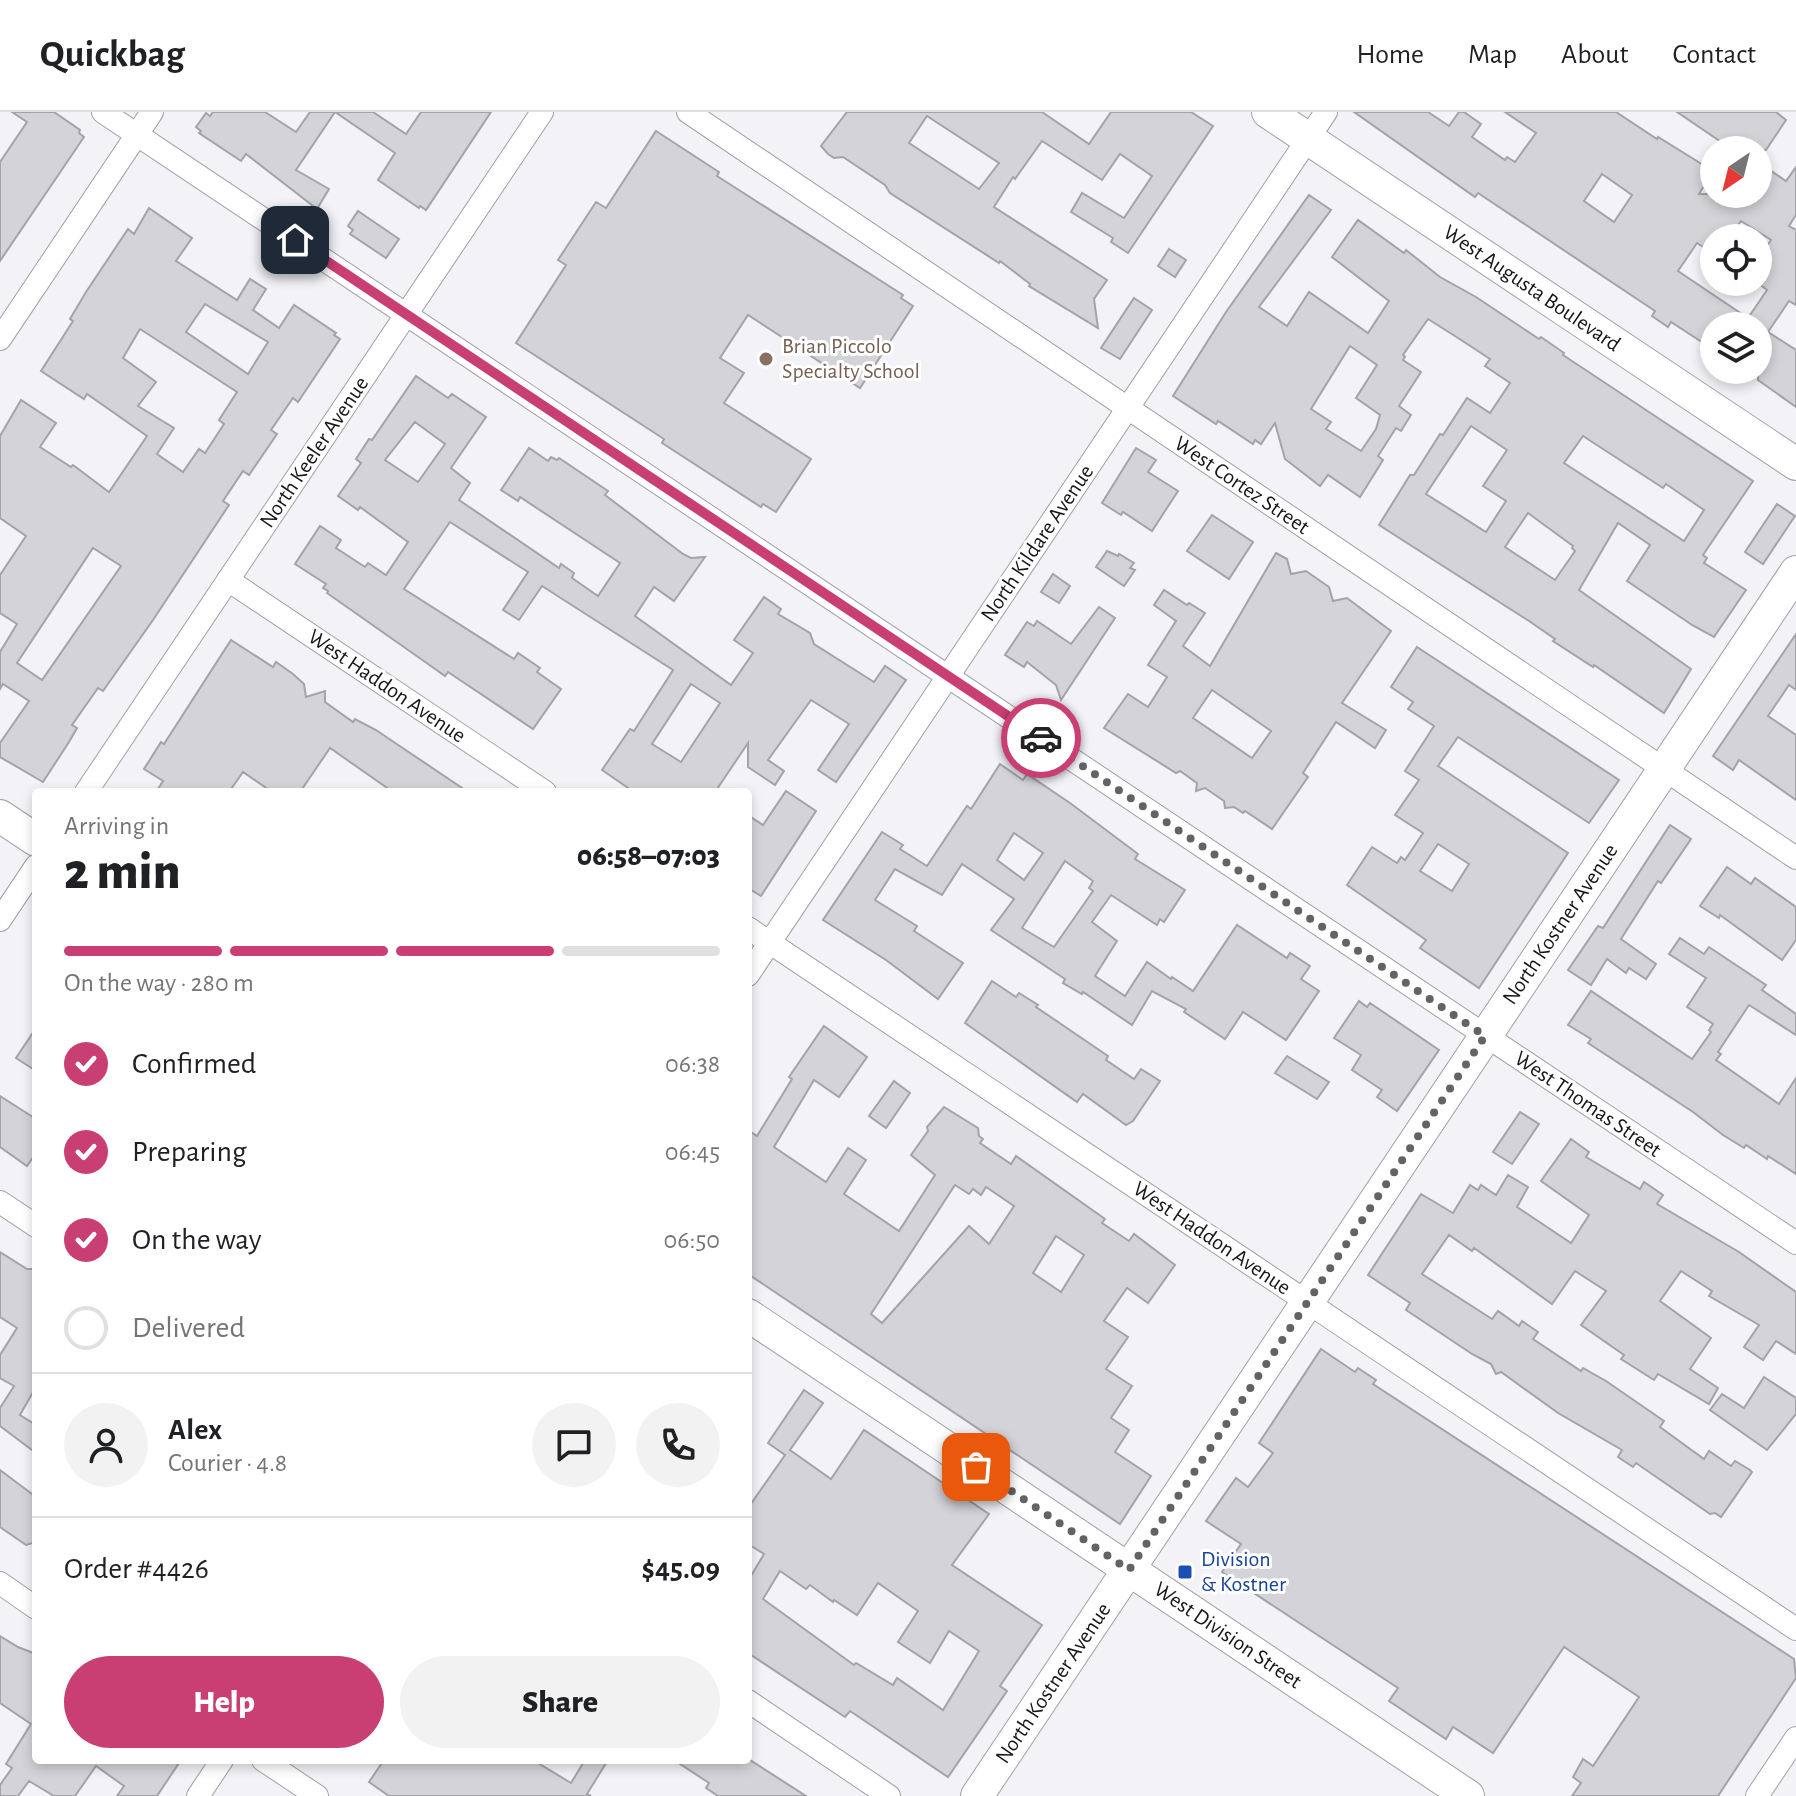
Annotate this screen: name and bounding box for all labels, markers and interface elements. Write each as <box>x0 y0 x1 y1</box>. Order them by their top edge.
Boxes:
text: Quickbag <box>40 36 185 74</box>
text: Home <box>1357 41 1424 69</box>
text: Map <box>1468 41 1517 69</box>
text: About <box>1561 41 1629 69</box>
text: Contact <box>1673 41 1756 69</box>
north arrow <box>1700 136 1772 208</box>
map controls <box>1700 136 1772 384</box>
pin <box>261 206 329 274</box>
icon: home <box>273 218 317 262</box>
street label: West Augusta Boulevard <box>1439 221 1625 355</box>
button: locate <box>1700 224 1772 296</box>
button: layers <box>1700 312 1772 384</box>
place label: Brian Piccolo Specialty School <box>782 335 920 382</box>
marker: Brian Piccolo Specialty School <box>757 350 775 368</box>
street label: North Keeler Avenue <box>255 373 373 531</box>
street label: West Cortez Street <box>1171 432 1313 538</box>
street label: North Kildare Avenue <box>977 461 1097 625</box>
street label: West Haddon Avenue <box>304 625 470 747</box>
courier <box>1001 698 1081 778</box>
icon: car <box>1019 716 1063 760</box>
text: Arriving in <box>64 813 169 839</box>
street label: North Kostner Avenue <box>1498 840 1622 1008</box>
text: 06:58–07:03 <box>577 841 720 871</box>
text: 2 min <box>64 846 180 898</box>
text: On the way · 280 m <box>64 970 254 996</box>
icon: check <box>64 1042 108 1086</box>
street label: West Thomas Street <box>1511 1047 1665 1161</box>
text: Confirmed <box>132 1049 256 1079</box>
text: 06:38 <box>665 1051 720 1077</box>
icon: check <box>64 1130 108 1174</box>
text: Preparing <box>132 1137 247 1167</box>
text: 06:45 <box>665 1139 720 1165</box>
street label: West Haddon Avenue <box>1129 1177 1295 1299</box>
icon: check <box>64 1218 108 1262</box>
text: On the way <box>132 1225 261 1255</box>
text: 06:50 <box>664 1227 720 1253</box>
text: Delivered <box>132 1313 245 1343</box>
button: person <box>64 1403 148 1487</box>
button: chat <box>532 1403 616 1487</box>
button: phone <box>636 1403 720 1487</box>
text: Alex <box>168 1415 222 1445</box>
pin <box>942 1433 1010 1501</box>
icon: bag <box>954 1445 998 1489</box>
text: Courier · 4.8 <box>168 1450 287 1476</box>
place label: Division & Kostner <box>1201 1548 1286 1595</box>
text: Order #4426 <box>64 1554 209 1584</box>
text: $45.09 <box>641 1554 720 1584</box>
marker: Division & Kostner <box>1176 1563 1194 1581</box>
street label: West Division Street <box>1150 1578 1306 1692</box>
street label: North Kostner Avenue <box>991 1599 1115 1767</box>
button: Help <box>64 1656 384 1748</box>
button: Share <box>400 1656 720 1748</box>

